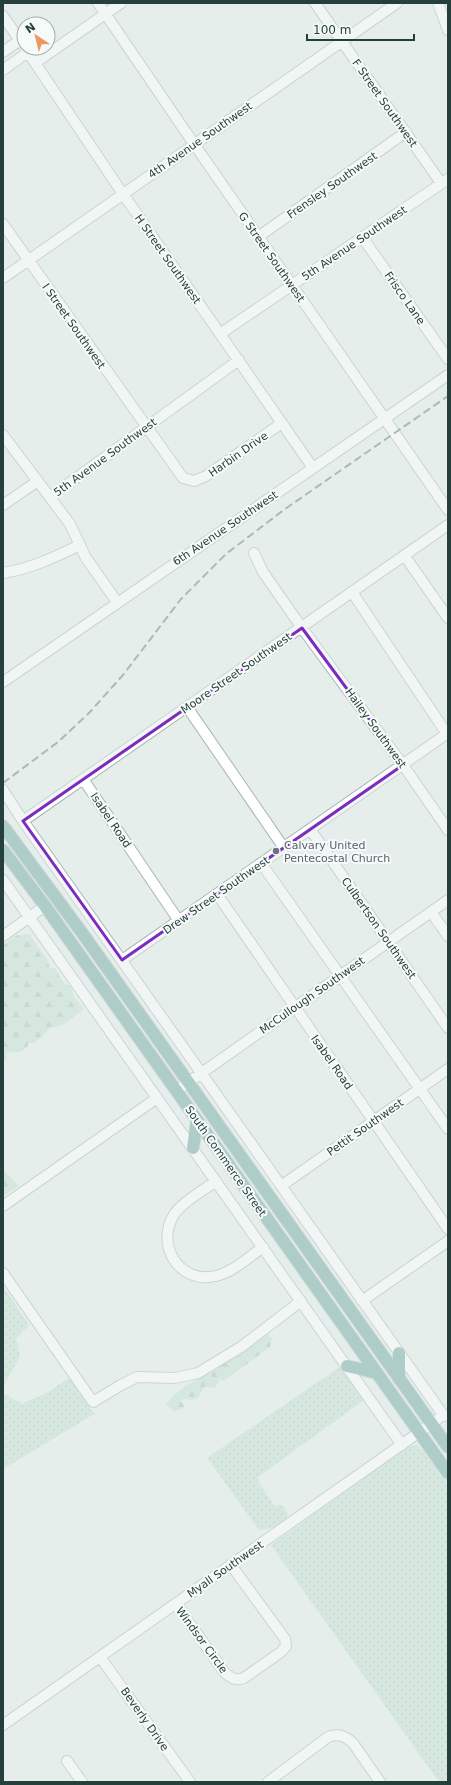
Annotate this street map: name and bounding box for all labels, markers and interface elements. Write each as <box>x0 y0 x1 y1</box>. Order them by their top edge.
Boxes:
north arrow <box>16 16 56 56</box>
scale bar <box>307 16 414 42</box>
text: N <box>23 20 38 36</box>
text: 100 m <box>313 23 351 37</box>
street label: F Street Southwest <box>349 57 420 150</box>
street label: 4th Avenue Southwest <box>146 99 255 181</box>
street label: Frensley Southwest <box>285 149 380 221</box>
street label: 5th Avenue Southwest <box>299 203 410 283</box>
street label: G Street Southwest <box>236 210 308 305</box>
street label: H Street Southwest <box>132 212 204 307</box>
street label: Frisco Lane <box>382 269 428 327</box>
street label: I Street Southwest <box>39 281 108 372</box>
street label: 5th Avenue Southwest <box>51 415 160 499</box>
street label: Harbin Drive <box>206 429 271 480</box>
street label: 6th Avenue Southwest <box>170 488 281 568</box>
street label: Moore Street Southwest <box>178 630 295 717</box>
street label: Hailey Southwest <box>342 686 409 771</box>
street label: Isabel Road <box>87 790 134 850</box>
place label: Calvary United Pentecostal Church <box>284 839 390 865</box>
marker: Calvary United Pentecostal Church <box>271 846 281 856</box>
street label: Drew Street Southwest <box>161 853 272 937</box>
street label: Culbertson Southwest <box>339 875 419 982</box>
street label: McCullough Southwest <box>257 954 368 1037</box>
street label: Isabel Road <box>308 1032 355 1092</box>
street label: Pettit Southwest <box>325 1096 407 1159</box>
street label: South Commerce Street <box>182 1103 269 1220</box>
street label: Myall Southwest <box>185 1538 266 1601</box>
street label: Windsor Circle <box>173 1605 230 1676</box>
street label: Beverly Drive <box>118 1685 171 1754</box>

